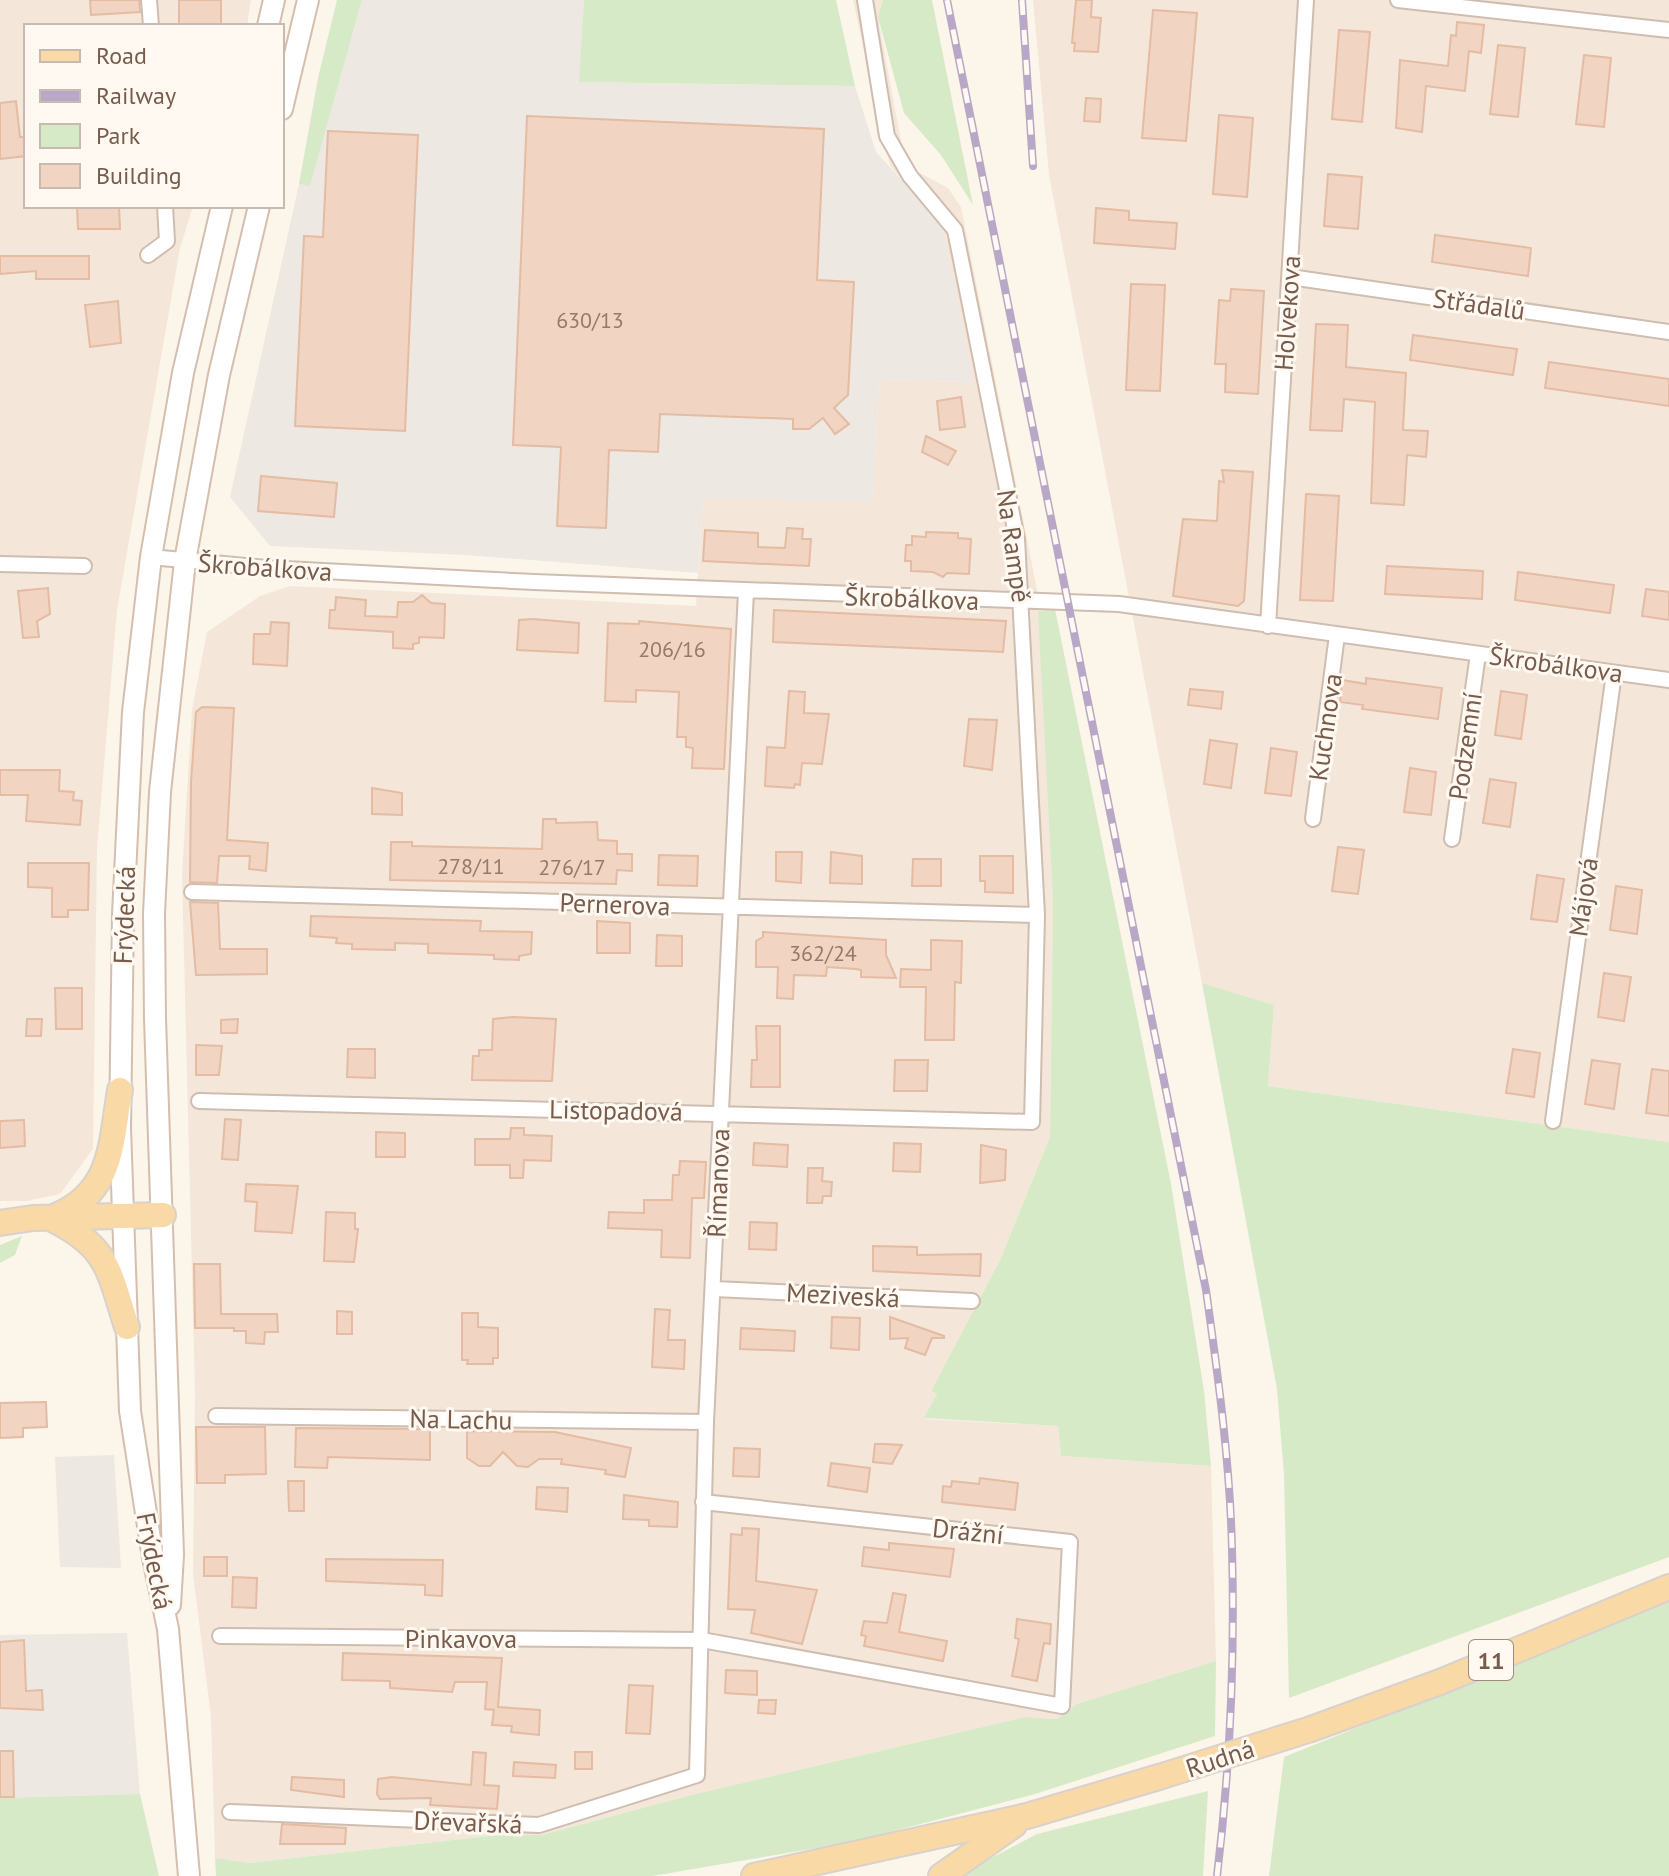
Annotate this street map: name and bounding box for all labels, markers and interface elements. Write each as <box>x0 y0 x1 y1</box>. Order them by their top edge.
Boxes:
legend <box>24 24 284 208</box>
text: Road <box>96 40 147 71</box>
text: Railway <box>96 80 176 111</box>
text: Park <box>96 120 141 151</box>
text: Building <box>96 160 182 191</box>
street label: Holvekova <box>1267 254 1307 372</box>
street label: Střádalů <box>1431 281 1527 327</box>
house number: 630/13 <box>556 306 624 334</box>
street label: Na Rampě <box>990 487 1038 605</box>
street label: Škrobálkova <box>197 546 333 588</box>
street label: Škrobálkova <box>844 579 980 617</box>
house number: 206/16 <box>638 635 706 663</box>
street label: Škrobálkova <box>1487 638 1625 690</box>
street label: Kuchnova <box>1301 671 1349 783</box>
street label: Podzemní <box>1441 690 1489 802</box>
house number: 278/11 <box>437 852 505 880</box>
house number: 276/17 <box>538 853 606 881</box>
street label: Májová <box>1561 855 1605 939</box>
street label: Frýdecká <box>106 865 142 965</box>
street label: Pernerova <box>559 886 671 922</box>
house number: 362/24 <box>789 939 857 967</box>
street label: Listopadová <box>549 1092 683 1128</box>
street label: Římanova <box>700 1128 736 1238</box>
street label: Meziveská <box>785 1276 901 1314</box>
street label: Na Lachu <box>409 1402 513 1436</box>
street label: Frýdecká <box>129 1510 181 1612</box>
street label: Drážní <box>931 1511 1005 1551</box>
street label: Pinkavova <box>405 1622 517 1655</box>
road number: 11 <box>1469 1640 1513 1680</box>
street label: Rudná <box>1181 1731 1259 1785</box>
street label: Dřevařská <box>413 1804 523 1840</box>

